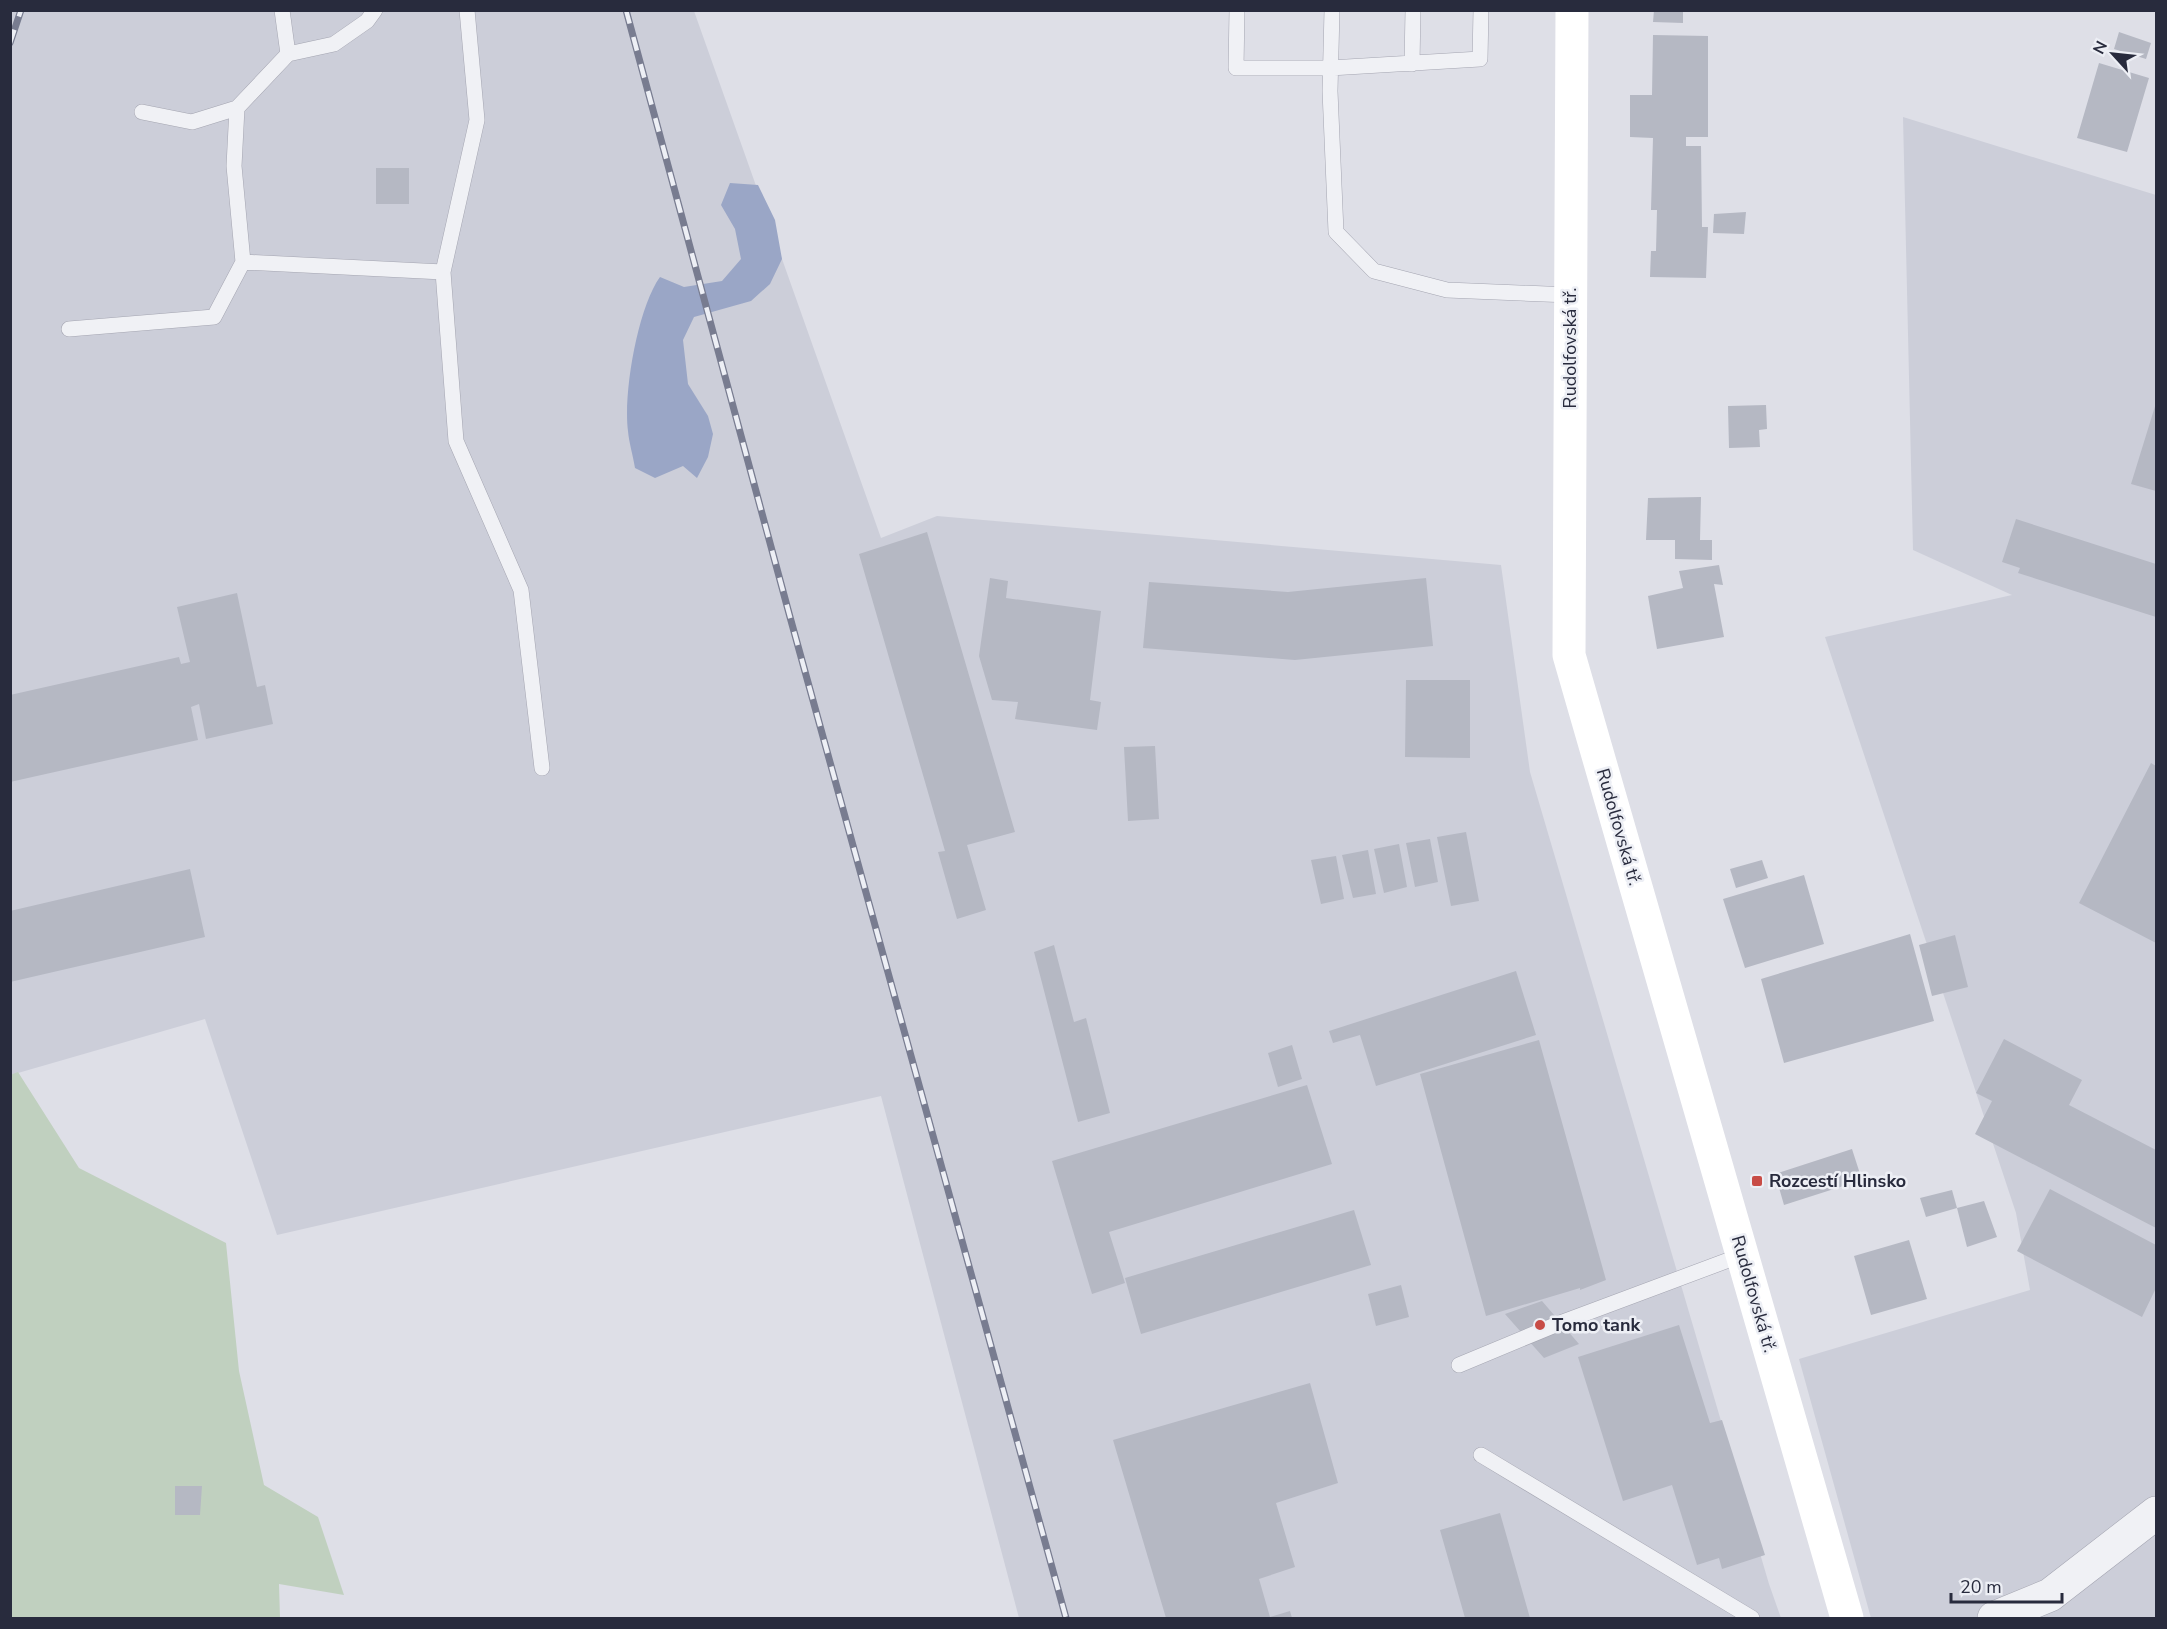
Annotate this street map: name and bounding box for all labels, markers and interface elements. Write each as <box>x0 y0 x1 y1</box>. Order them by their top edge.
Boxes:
north arrow <box>2083 24 2143 84</box>
text: N <box>2088 37 2113 58</box>
street label: Rudolfovská tř. <box>1558 288 1582 408</box>
street label: Rudolfovská tř. <box>1591 766 1647 888</box>
place label: Rozcestí Hlinsko <box>1769 1169 1906 1193</box>
marker: Rozcestí Hlinsko <box>1750 1174 1764 1188</box>
street label: Rudolfovská tř. <box>1726 1233 1782 1355</box>
place label: Tomo tank <box>1552 1313 1640 1337</box>
marker: Tomo tank <box>1533 1318 1547 1332</box>
scale bar <box>1951 1566 2062 1604</box>
text: 20 m <box>1960 1575 2002 1599</box>

